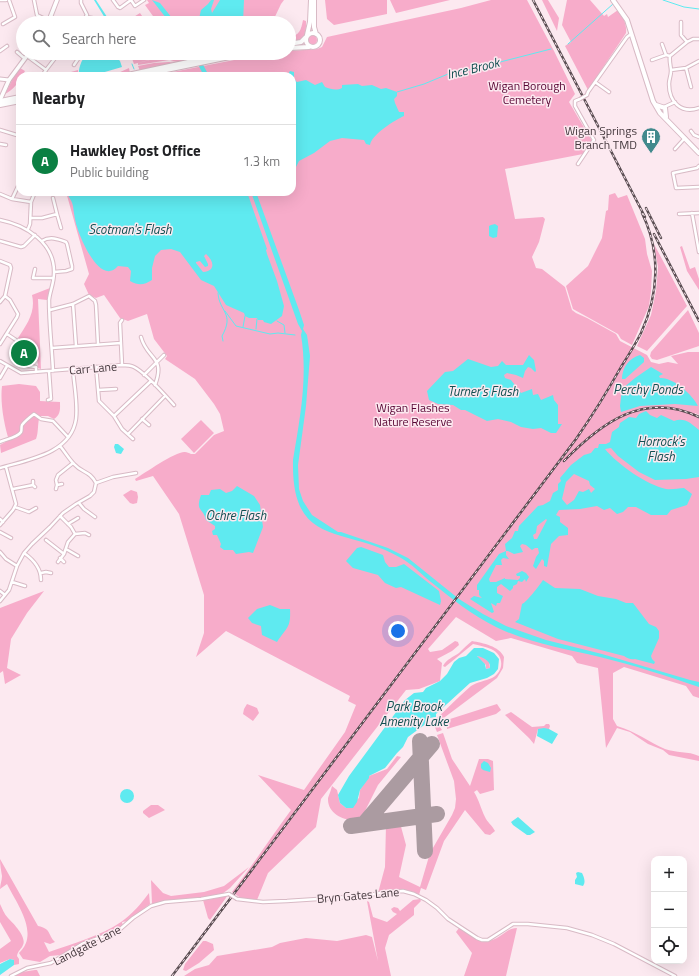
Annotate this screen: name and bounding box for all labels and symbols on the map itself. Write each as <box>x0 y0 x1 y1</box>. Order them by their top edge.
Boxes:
water label: Ince Brook <box>445 51 504 84</box>
park label: Wigan Borough Cemetery <box>488 76 566 109</box>
place label: Wigan Springs Branch TMD <box>565 121 637 154</box>
building icon: Wigan Springs Branch TMD <box>640 126 662 154</box>
water label: Scotman's Flash <box>88 219 172 239</box>
pin: A <box>11 338 37 368</box>
street label: Carr Lane <box>68 356 118 380</box>
water label: Perchy Ponds <box>613 379 684 399</box>
water label: Turner's Flash <box>448 381 519 401</box>
park label: Wigan Flashes Nature Reserve <box>374 398 452 431</box>
water label: Horrock's Flash <box>637 431 686 466</box>
water label: Ochre Flash <box>206 505 267 525</box>
your location <box>388 621 408 641</box>
water label: Park Brook Amenity Lake <box>380 696 449 731</box>
street label: Bryn Gates Lane <box>316 882 400 908</box>
street label: Landgate Lane <box>50 920 124 970</box>

